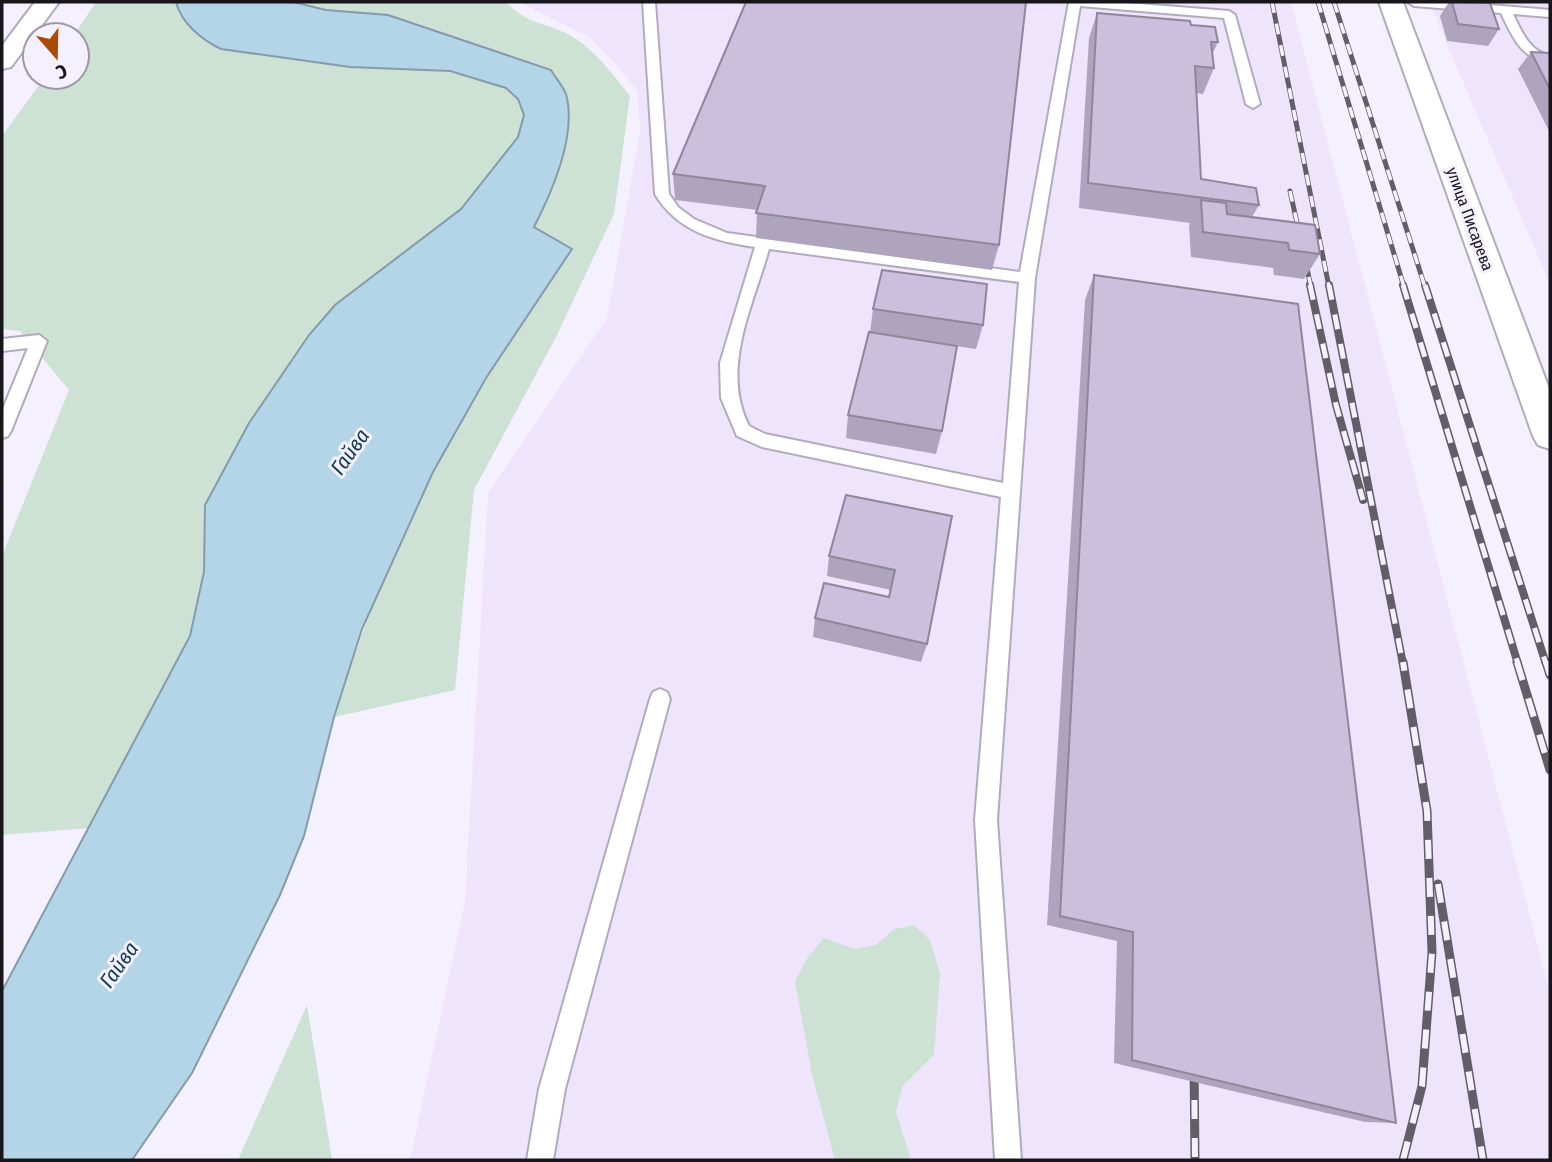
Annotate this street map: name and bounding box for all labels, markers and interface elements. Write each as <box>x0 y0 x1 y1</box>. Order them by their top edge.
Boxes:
north arrow <box>21 21 91 91</box>
text: С <box>53 59 70 84</box>
street label: улица Писарева <box>1442 165 1498 273</box>
water label: Гайва <box>325 424 375 480</box>
water label: Гайва <box>94 937 144 993</box>

